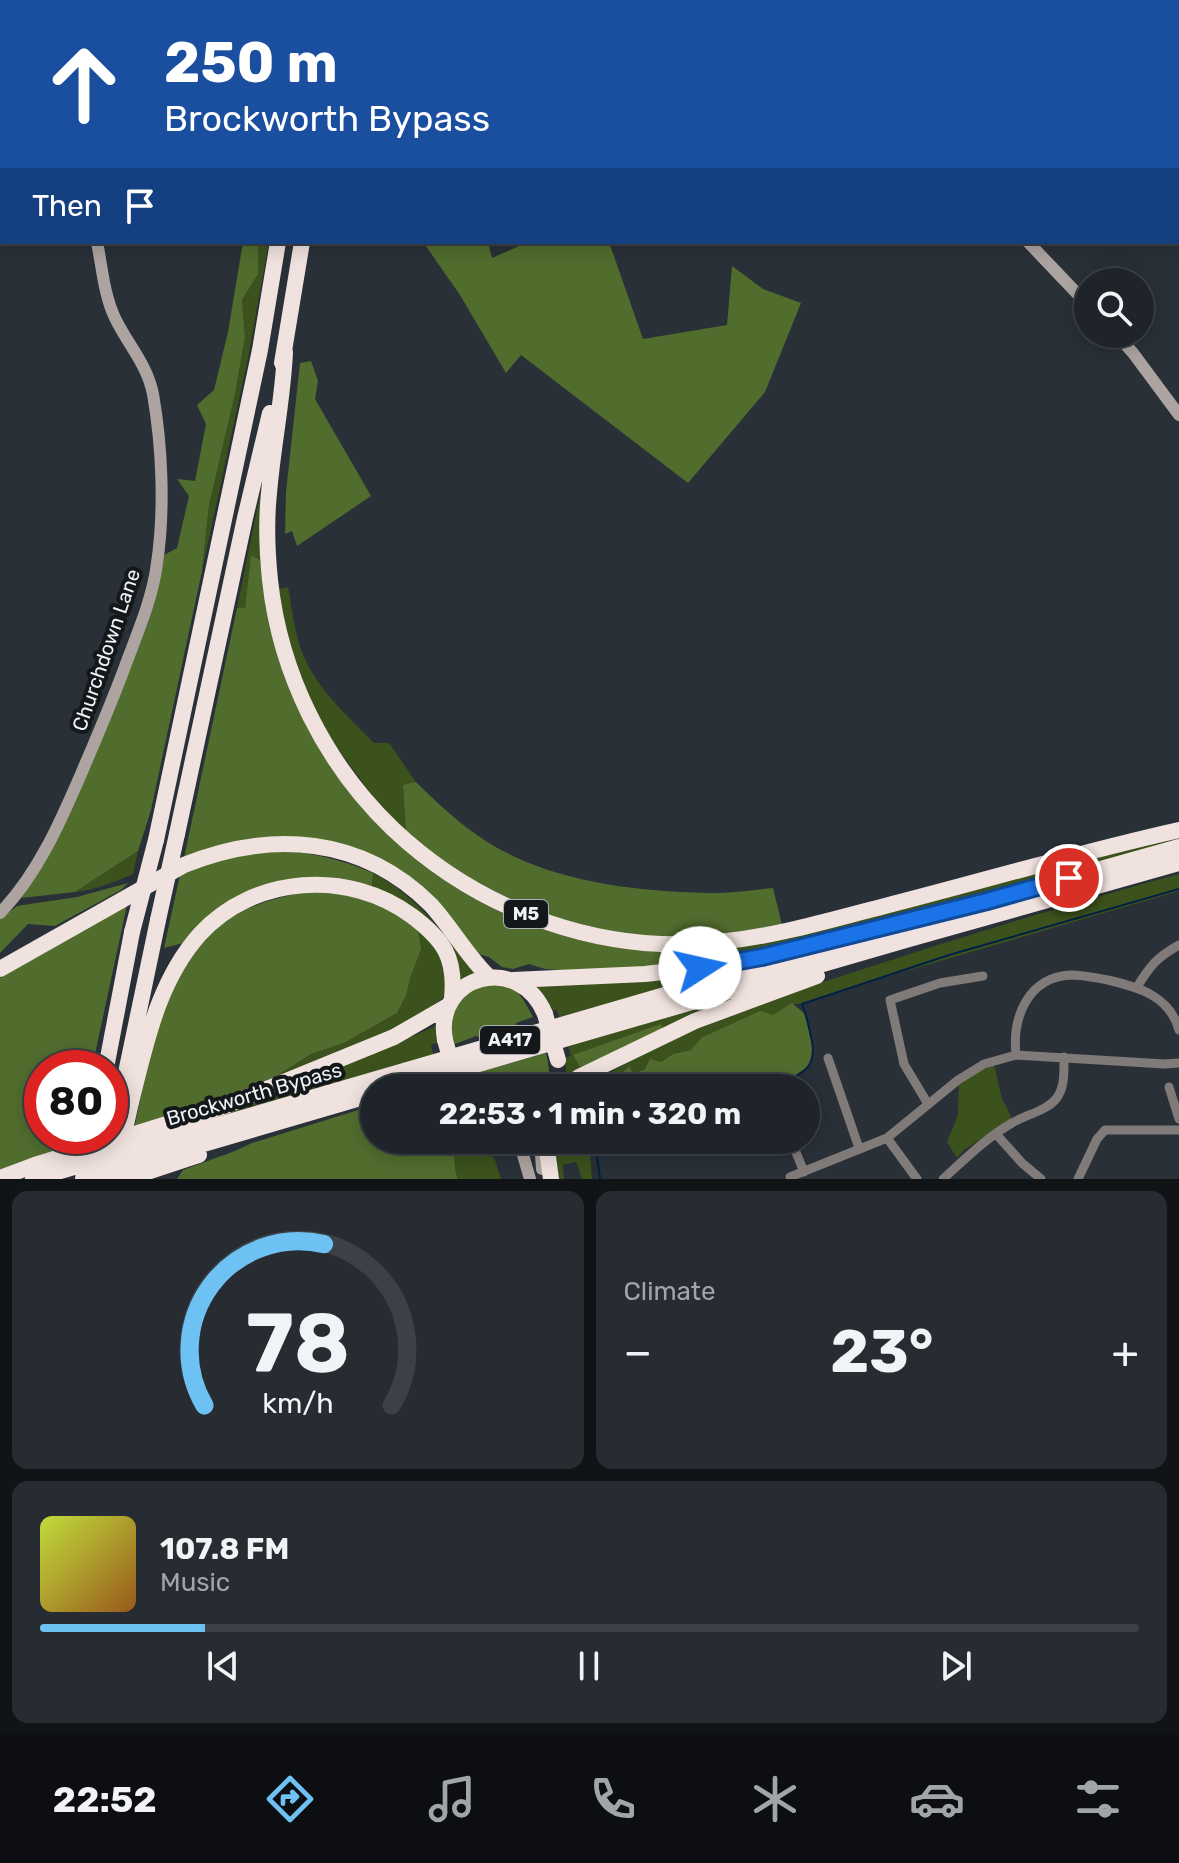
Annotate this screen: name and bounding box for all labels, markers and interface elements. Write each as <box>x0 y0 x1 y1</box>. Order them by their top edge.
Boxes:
text: 250 m <box>164 30 338 96</box>
icon: ahead <box>32 32 136 136</box>
text: Brockworth Bypass <box>164 97 490 140</box>
icon: arrive <box>118 184 162 228</box>
text: Then <box>32 188 102 224</box>
map controls <box>1074 268 1154 348</box>
button: search <box>1074 268 1154 348</box>
street label: Churchdown Lane <box>67 566 145 734</box>
pin <box>1035 844 1103 912</box>
icon: arrive <box>1047 856 1091 900</box>
road number: M5 <box>504 900 548 928</box>
position arrow <box>658 926 742 1010</box>
road number: A417 <box>480 1026 540 1054</box>
speed limit sign: 80 <box>24 1050 128 1154</box>
street label: Brockworth Bypass <box>164 1058 344 1130</box>
text: 22:53 · 1 min · 320 m <box>439 1096 741 1132</box>
text: Climate <box>624 1276 716 1307</box>
text: 78 <box>246 1294 350 1393</box>
text: 23° <box>830 1316 933 1387</box>
text: − <box>624 1326 652 1378</box>
text: + <box>1112 1326 1139 1378</box>
text: km/h <box>262 1386 333 1420</box>
text: 107.8 FM <box>160 1531 289 1567</box>
text: Music <box>160 1567 230 1598</box>
icon: previous <box>201 1644 245 1688</box>
icon: pause <box>567 1644 611 1688</box>
icon: next <box>934 1644 978 1688</box>
icon: directions <box>262 1771 318 1827</box>
icon: music <box>424 1771 480 1827</box>
icon: phone <box>585 1771 641 1827</box>
icon: climate <box>747 1771 803 1827</box>
icon: car <box>909 1771 965 1827</box>
icon: filters <box>1070 1771 1126 1827</box>
text: 22:52 <box>53 1778 157 1821</box>

